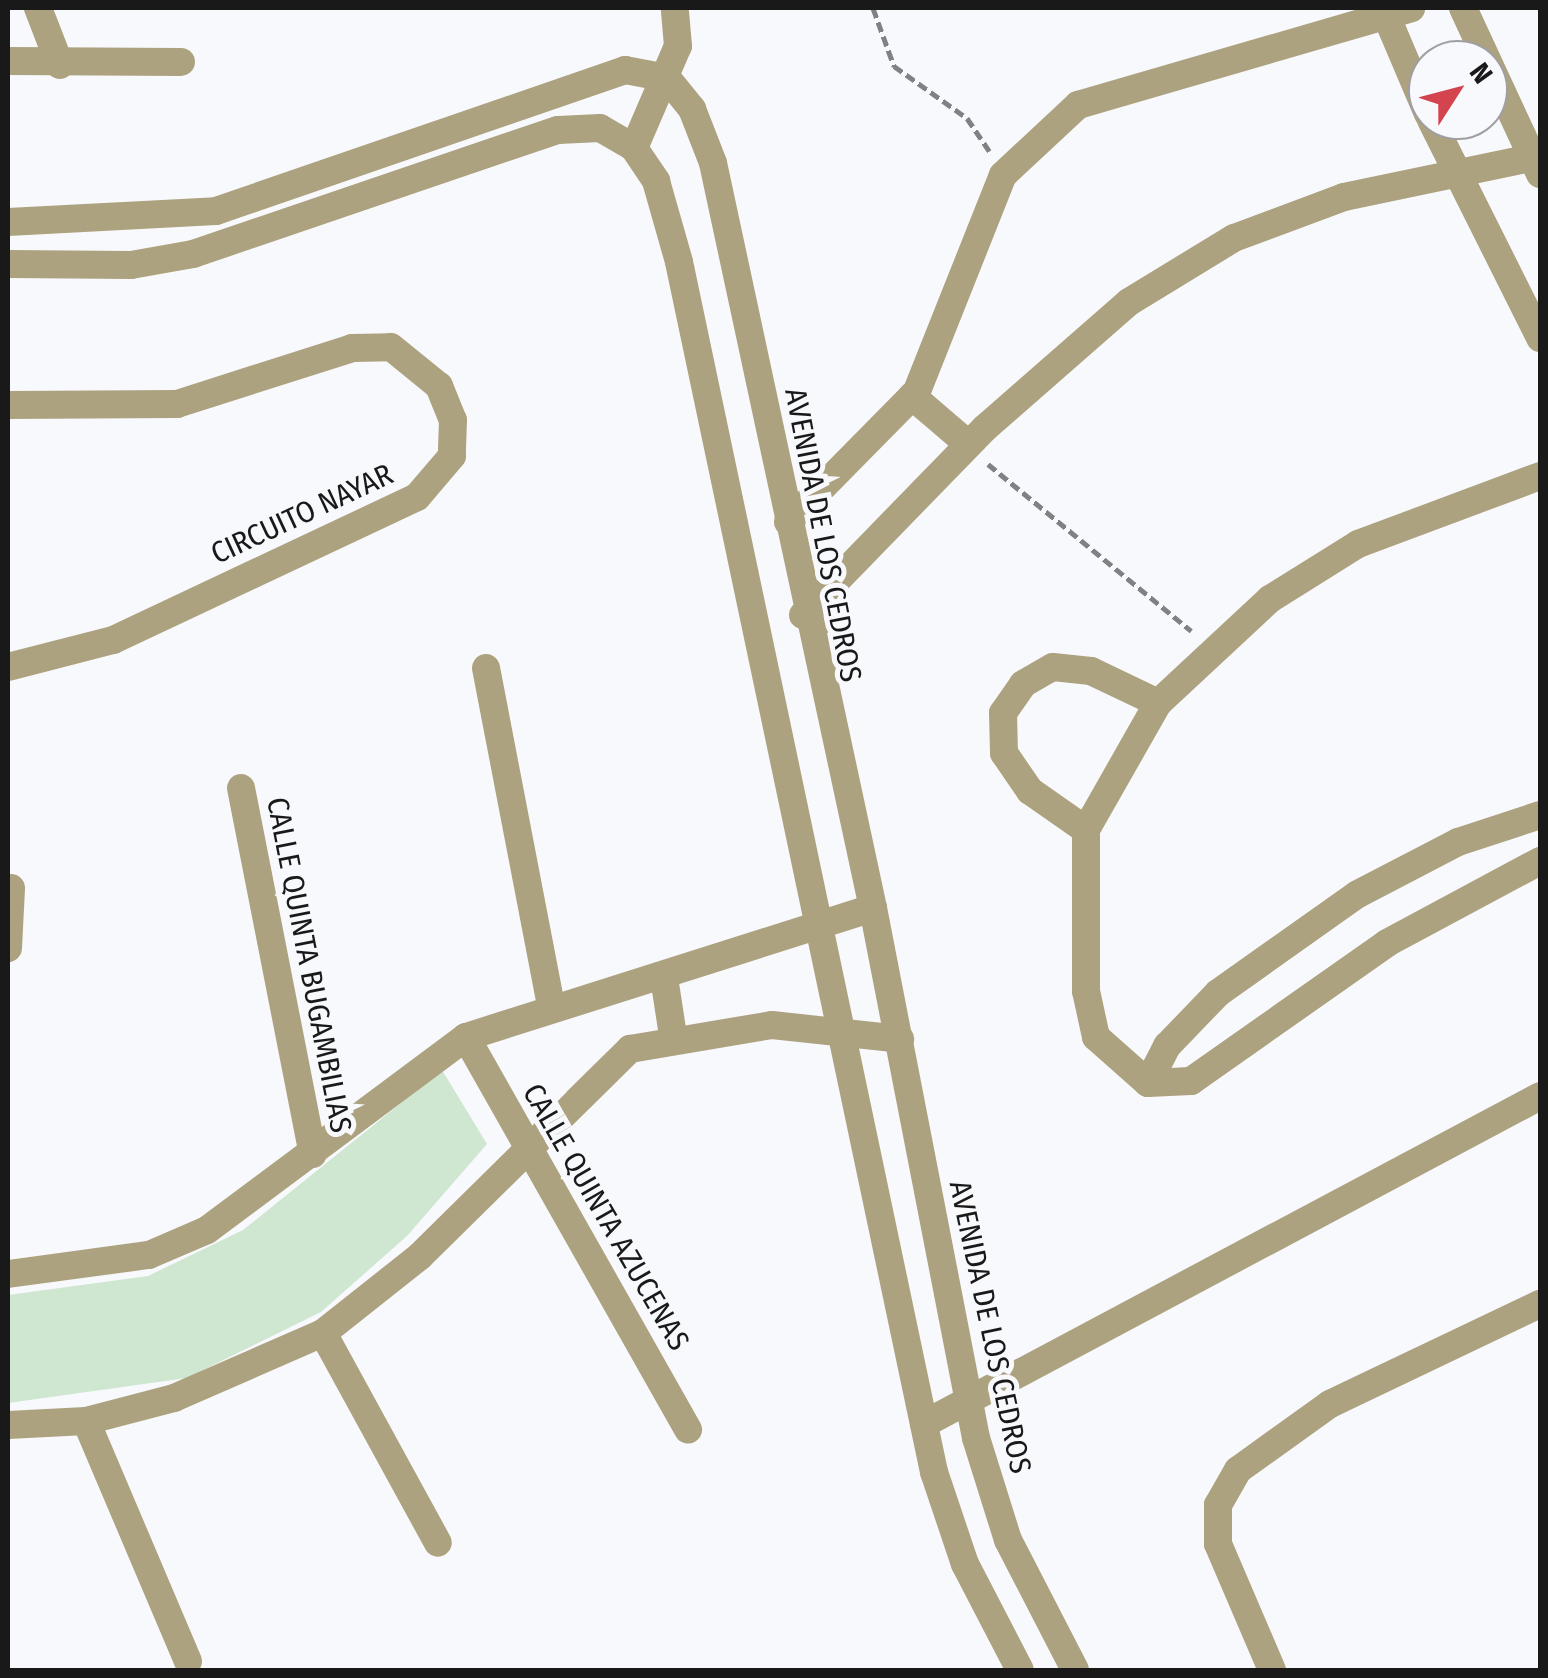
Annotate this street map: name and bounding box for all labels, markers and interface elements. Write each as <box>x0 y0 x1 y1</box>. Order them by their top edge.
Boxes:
north arrow <box>1408 40 1508 140</box>
text: N <box>1463 57 1499 90</box>
street label: AVENIDA DE LOS CEDROS <box>777 385 869 685</box>
street label: CIRCUITO NAYAR <box>205 456 399 572</box>
street label: CALLE QUINTA BUGAMBILIAS <box>259 794 359 1136</box>
street label: CALLE QUINTA AZUCENAS <box>515 1077 697 1357</box>
street label: AVENIDA DE LOS CEDROS <box>941 1177 1039 1477</box>

